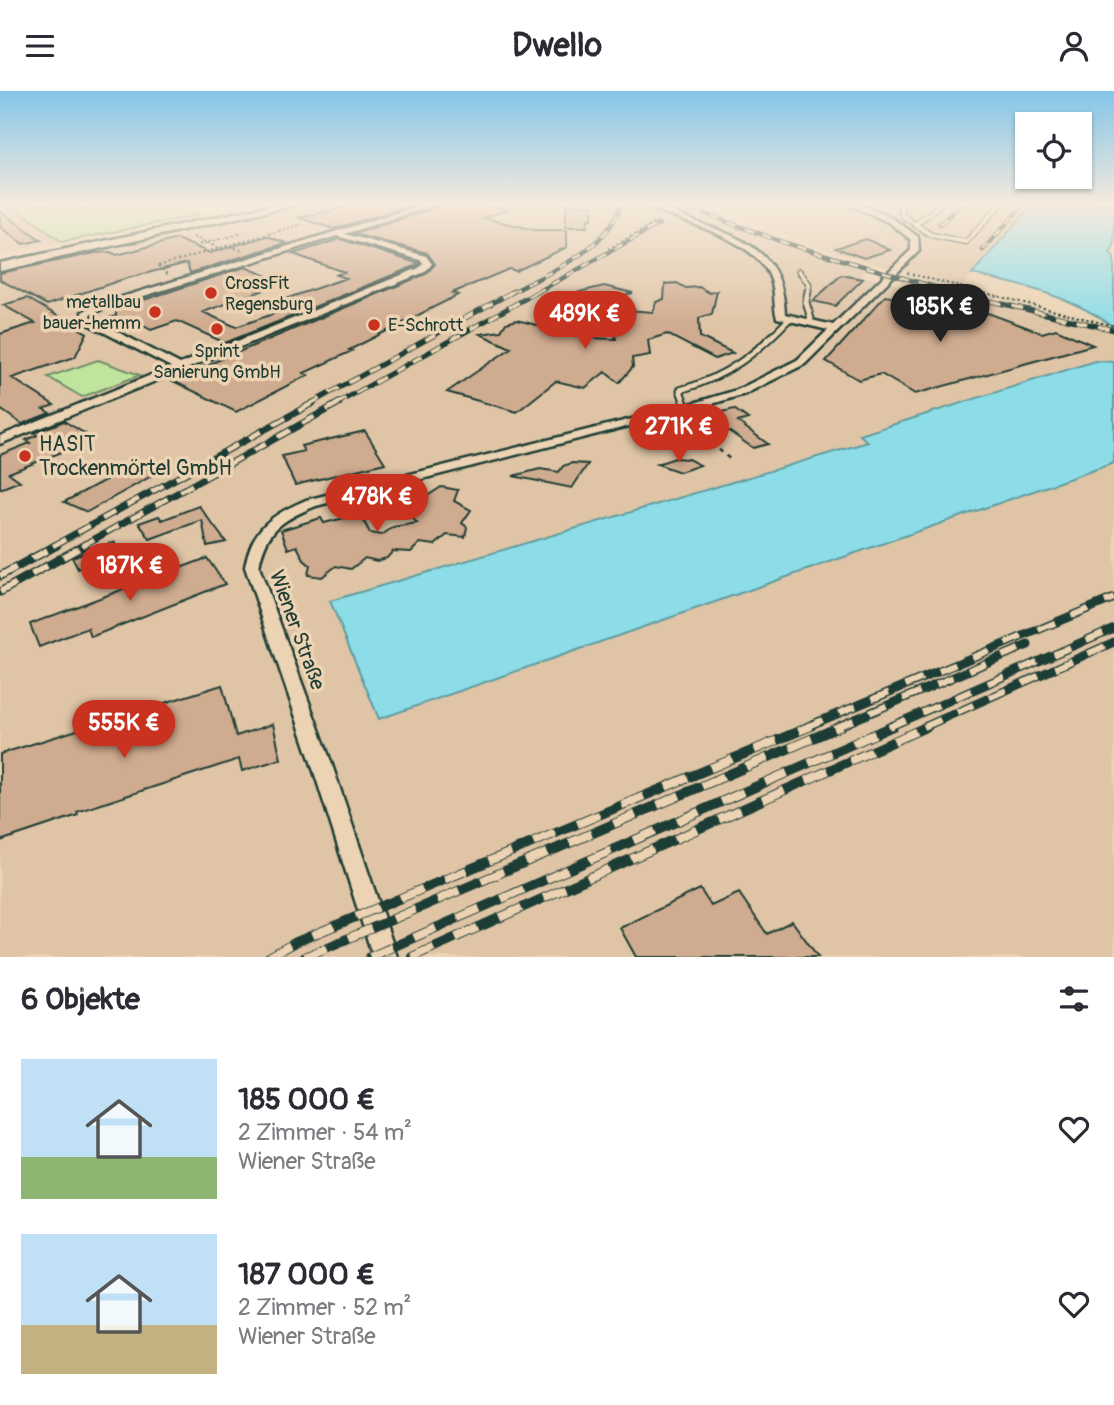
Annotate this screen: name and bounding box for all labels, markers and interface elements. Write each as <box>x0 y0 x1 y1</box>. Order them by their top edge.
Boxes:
text: Dwello <box>512 26 602 66</box>
icon: menu <box>21 27 59 65</box>
icon: person <box>1055 27 1093 65</box>
map controls <box>1015 112 1092 189</box>
button: locate <box>1015 112 1092 189</box>
place label: CrossFit Regensburg <box>225 272 313 316</box>
marker: CrossFit Regensburg <box>203 285 219 301</box>
pin: 185K € <box>883 285 997 344</box>
place label: metallbau bauer-hemm <box>43 291 141 335</box>
pin: 489K € <box>528 292 642 351</box>
text: 185K € <box>906 292 974 321</box>
text: 489K € <box>550 299 620 328</box>
marker: metallbau bauer-hemm <box>147 304 163 320</box>
place label: E-Schrott <box>388 314 464 337</box>
marker: E-Schrott <box>366 317 382 333</box>
marker: Sprint Sanierung GmbH <box>209 321 225 337</box>
place label: Sprint Sanierung GmbH <box>153 340 281 384</box>
pin: 271K € <box>622 405 736 464</box>
text: 271K € <box>645 412 713 441</box>
place label: HASIT Trockenmörtel GmbH <box>39 431 232 482</box>
marker: HASIT Trockenmörtel GmbH <box>17 448 33 464</box>
pin: 478K € <box>320 475 434 534</box>
text: 478K € <box>341 482 413 511</box>
pin: 187K € <box>73 543 187 603</box>
text: 187K € <box>97 551 163 580</box>
street label: Wiener Straße <box>263 566 331 694</box>
pin: 555K € <box>67 701 181 760</box>
text: 555K € <box>88 708 160 737</box>
icon: filters <box>1055 980 1093 1018</box>
text: 6 Objekte <box>21 981 140 1018</box>
text: 185 000 € <box>238 1081 375 1118</box>
icon: home <box>77 1087 161 1171</box>
icon: heart <box>1055 1110 1093 1148</box>
text: 2 Zimmer · 54 m² <box>238 1118 412 1147</box>
text: Wiener Straße <box>238 1147 376 1176</box>
text: 187 000 € <box>238 1256 375 1293</box>
icon: home <box>77 1262 161 1346</box>
icon: heart <box>1055 1285 1093 1323</box>
text: 2 Zimmer · 52 m² <box>238 1293 412 1322</box>
text: Wiener Straße <box>238 1322 376 1351</box>

